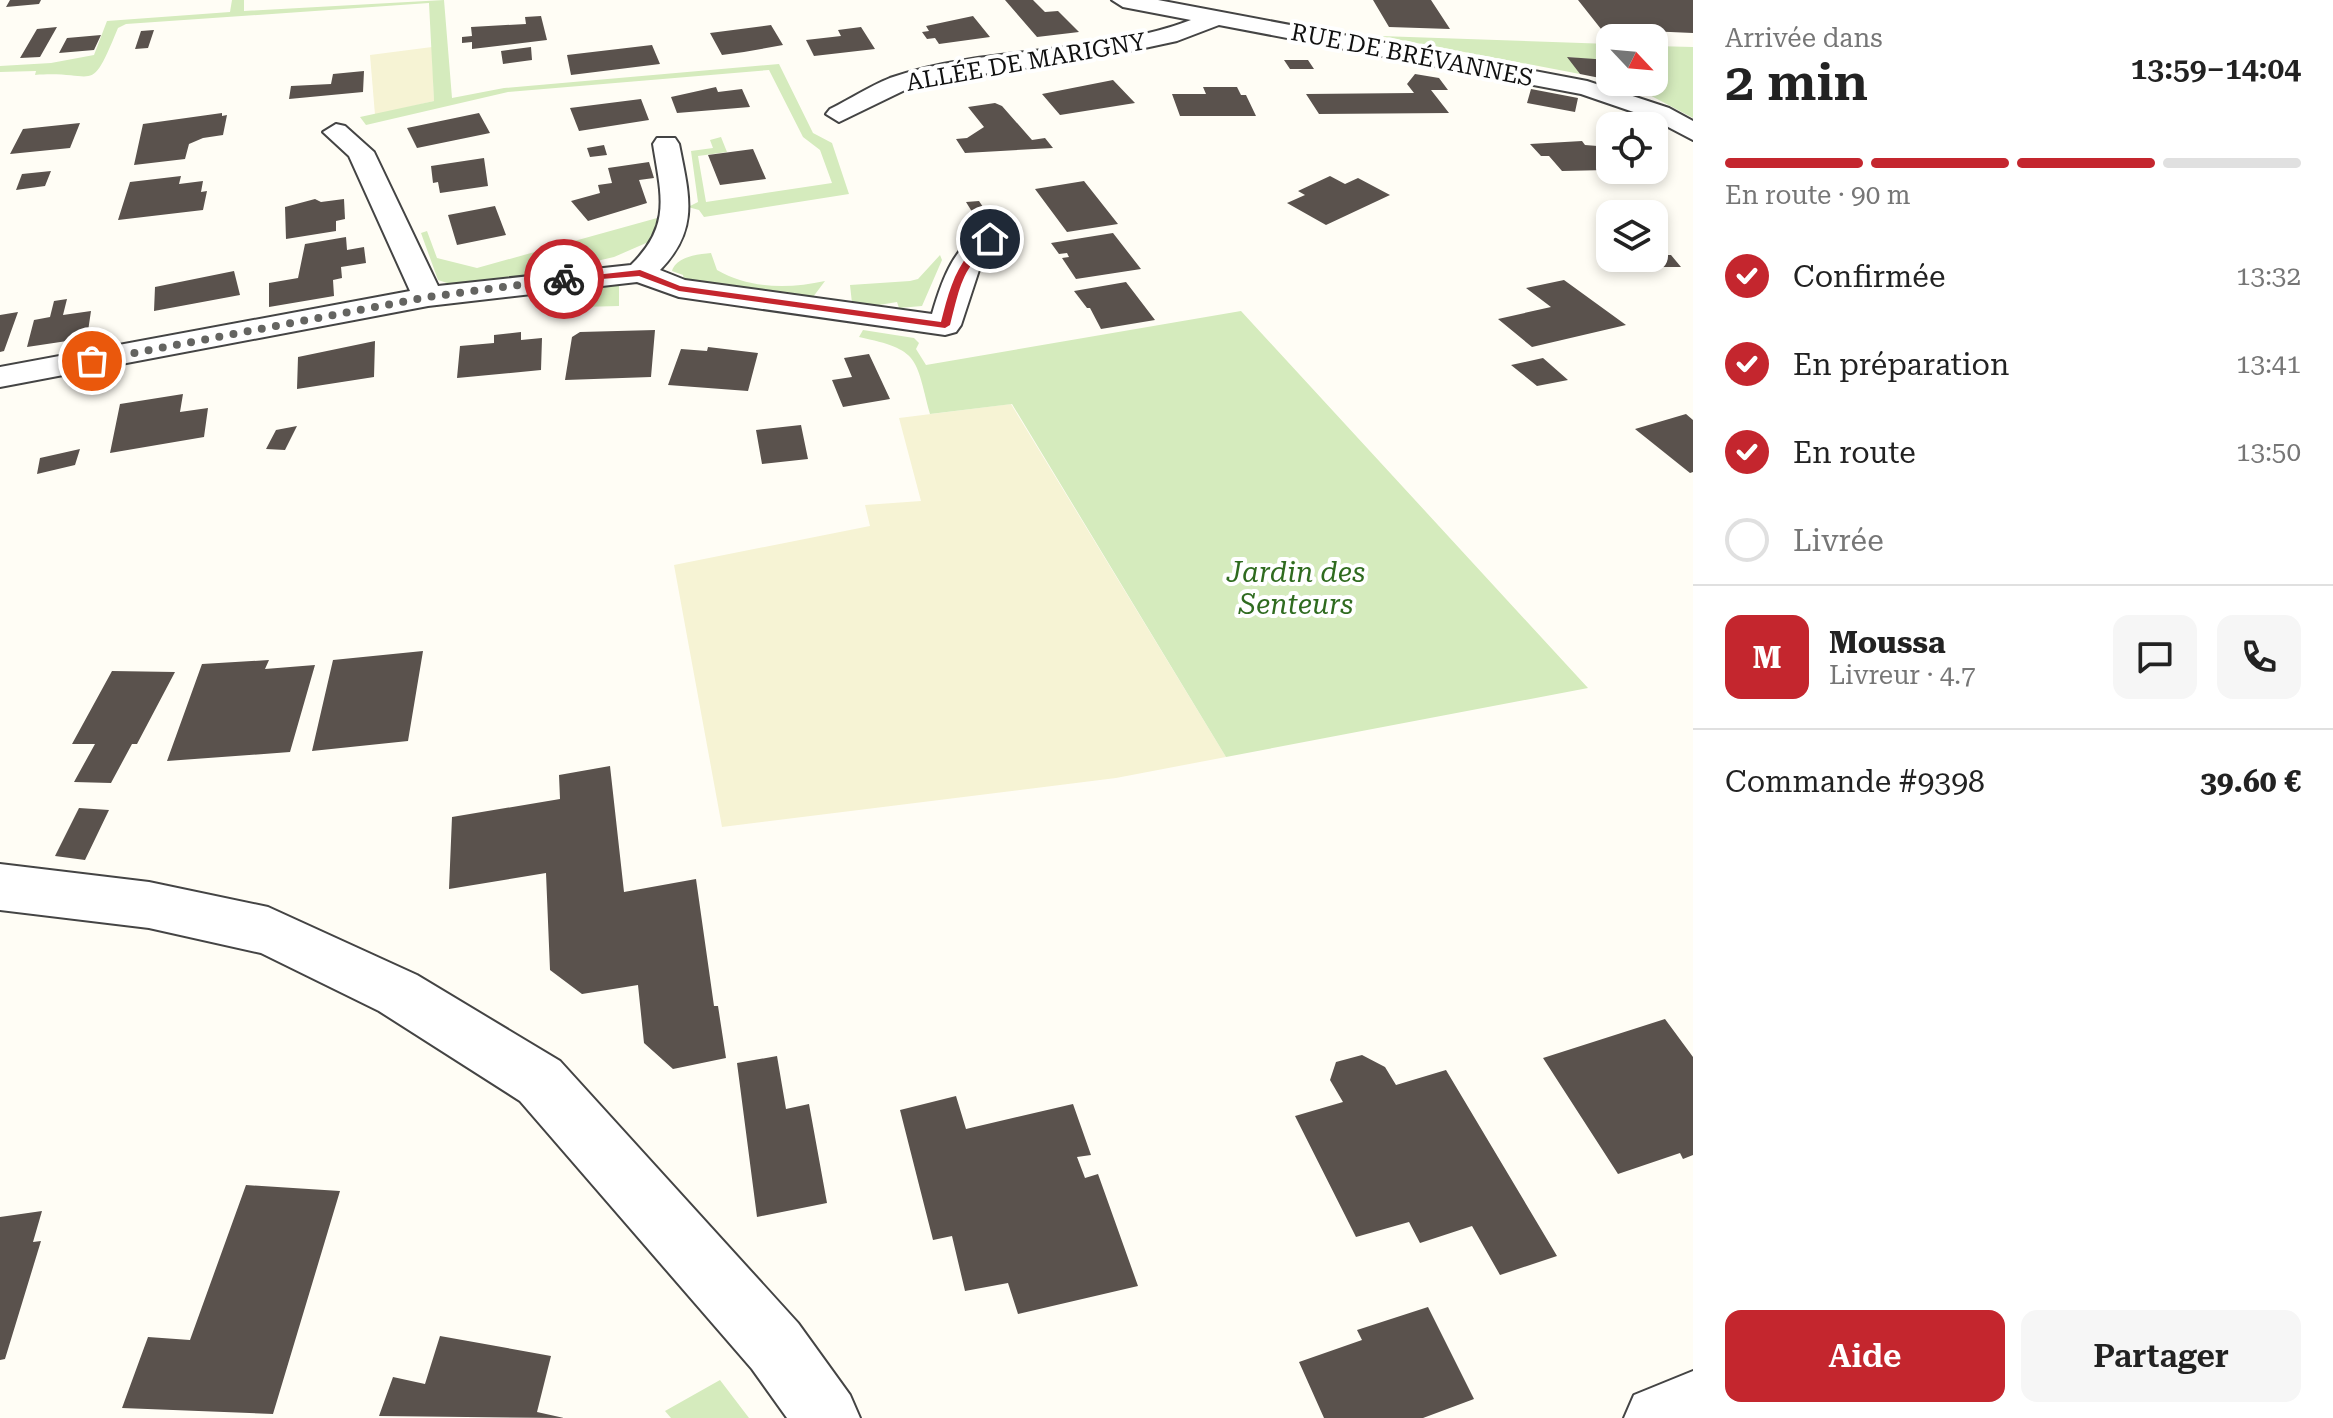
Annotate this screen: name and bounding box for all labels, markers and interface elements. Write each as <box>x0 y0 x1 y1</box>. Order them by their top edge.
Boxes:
street label: RUE DE BRÉVANNES <box>1289 17 1536 92</box>
text: Arrivée dans <box>1725 23 1883 53</box>
north arrow <box>1596 24 1668 96</box>
map controls <box>1596 24 1668 272</box>
street label: ALLÉE DE MARIGNY <box>904 26 1149 97</box>
text: 13:59–14:04 <box>2131 51 2301 86</box>
text: 2 min <box>1725 52 1868 113</box>
button: locate <box>1596 112 1668 184</box>
text: En route · 90 m <box>1725 180 1910 210</box>
button: layers <box>1596 200 1668 272</box>
pin <box>956 205 1024 273</box>
icon: home <box>968 217 1012 261</box>
courier <box>524 239 604 319</box>
icon: check <box>1725 254 1769 298</box>
icon: bike <box>542 257 586 301</box>
text: Confirmée <box>1793 259 1945 294</box>
text: 13:32 <box>2236 261 2301 291</box>
pin <box>58 327 126 395</box>
icon: bag <box>70 339 114 383</box>
icon: check <box>1725 342 1769 386</box>
text: En préparation <box>1793 347 2009 382</box>
text: 13:41 <box>2236 349 2301 379</box>
icon: check <box>1725 430 1769 474</box>
text: En route <box>1793 435 1916 470</box>
text: 13:50 <box>2236 437 2301 467</box>
text: Livrée <box>1793 523 1884 558</box>
park label: Jardin des Senteurs <box>1226 556 1365 621</box>
button: chat <box>2113 615 2197 699</box>
button: phone <box>2217 615 2301 699</box>
text: Moussa <box>1829 625 1946 660</box>
text: M <box>1753 640 1781 675</box>
text: Livreur · 4.7 <box>1829 660 1976 690</box>
text: Commande #9398 <box>1725 764 1985 799</box>
text: 39.60 € <box>2200 764 2301 799</box>
button: Aide <box>1725 1310 2005 1402</box>
button: Partager <box>2021 1310 2301 1402</box>

